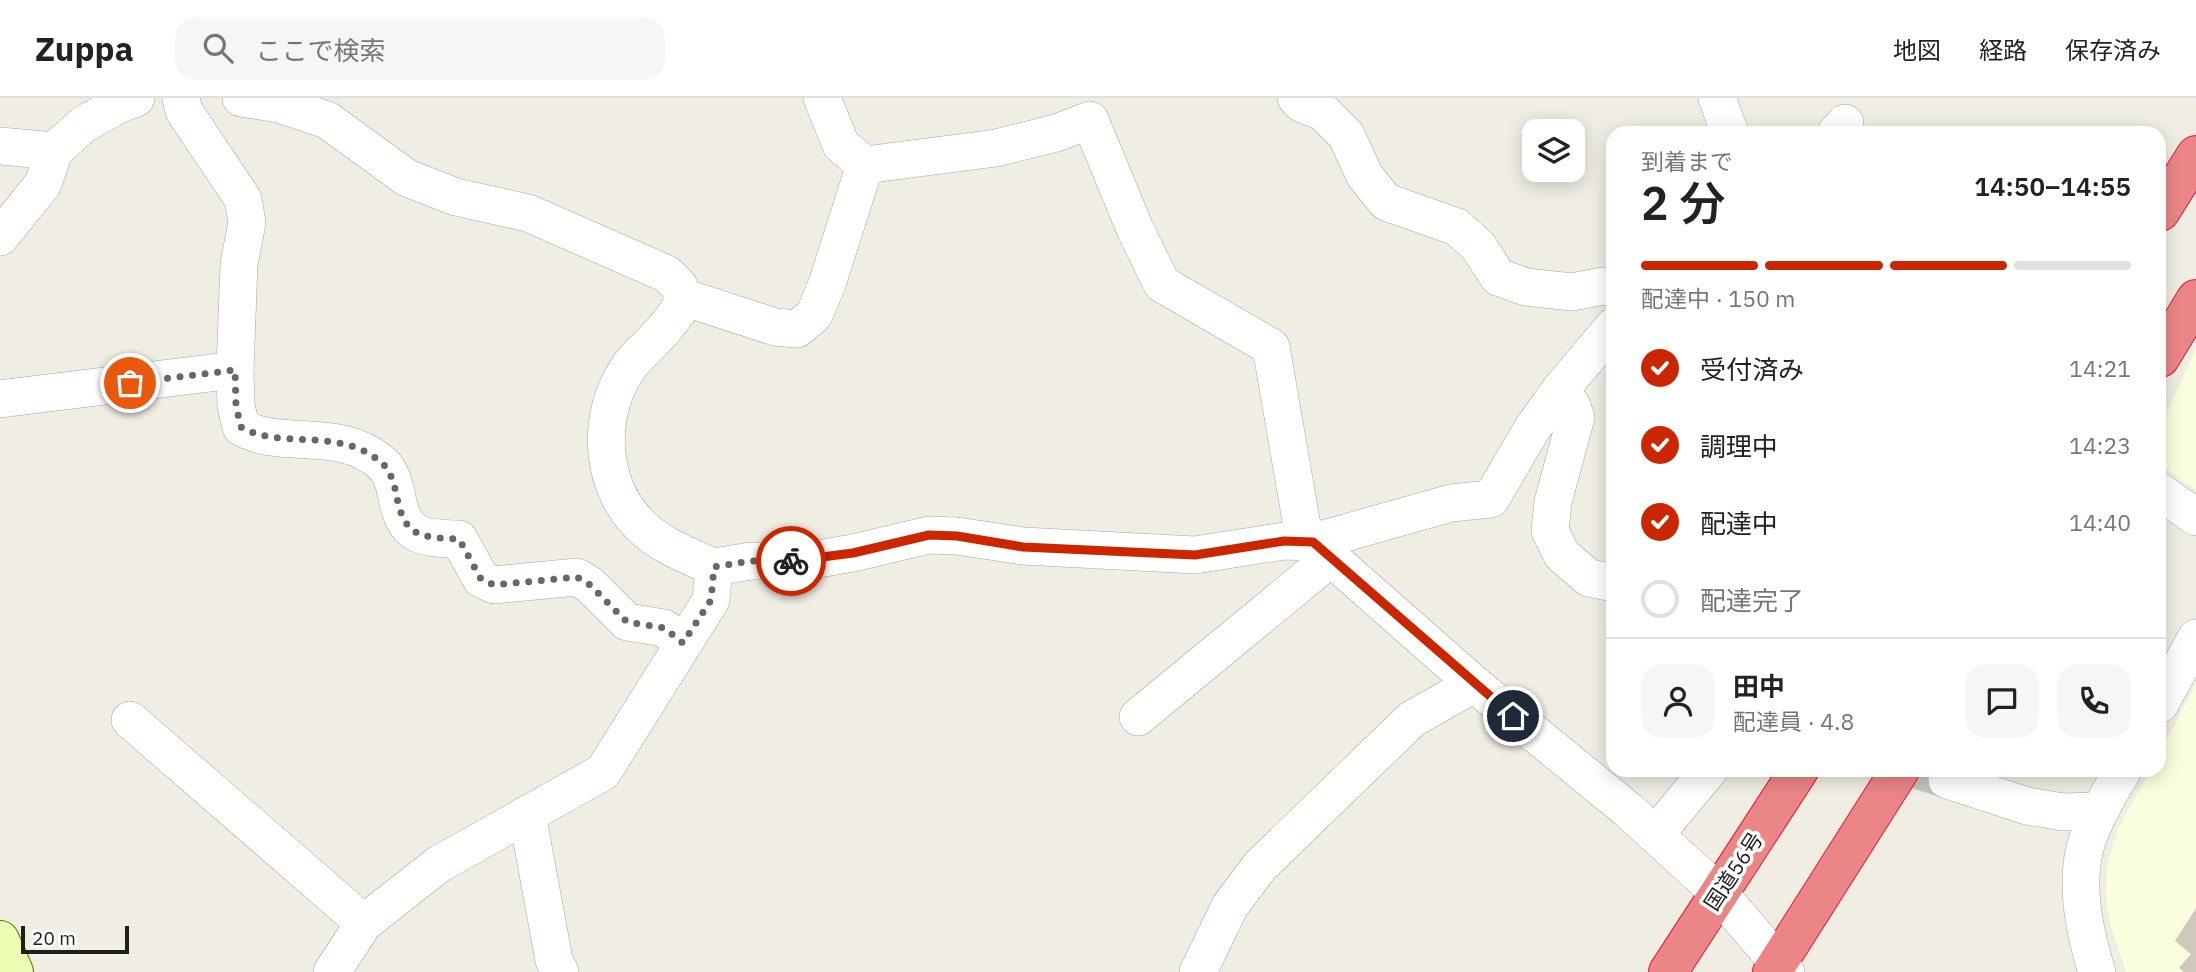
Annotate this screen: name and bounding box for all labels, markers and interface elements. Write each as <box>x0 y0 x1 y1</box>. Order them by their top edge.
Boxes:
search box <box>175 17 665 80</box>
text: Zuppa <box>35 27 133 70</box>
icon: search <box>199 29 237 67</box>
text: ここで検索 <box>255 33 385 67</box>
text: 地図 <box>1893 34 1941 66</box>
text: 経路 <box>1979 34 2027 66</box>
text: 保存済み <box>2065 34 2161 66</box>
map controls <box>1522 119 1585 182</box>
button: layers <box>1522 119 1585 182</box>
text: 到着まで <box>1641 146 1733 176</box>
text: 14:50–14:55 <box>1974 169 2131 203</box>
text: 2 分 <box>1641 173 1725 233</box>
text: 配達中 · 150 m <box>1641 283 1795 313</box>
icon: check <box>1641 349 1679 387</box>
text: 受付済み <box>1700 352 1804 386</box>
pin <box>100 353 160 413</box>
text: 14:21 <box>2069 353 2131 383</box>
icon: bag <box>111 364 149 402</box>
icon: check <box>1641 426 1679 464</box>
text: 調理中 <box>1700 429 1778 463</box>
text: 14:23 <box>2069 430 2131 460</box>
icon: check <box>1641 503 1679 541</box>
text: 配達中 <box>1700 506 1778 540</box>
text: 14:40 <box>2069 507 2131 537</box>
courier <box>756 526 826 596</box>
icon: bike <box>772 542 810 580</box>
text: 配達完了 <box>1700 583 1804 617</box>
button: person <box>1641 664 1715 738</box>
button: chat <box>1965 664 2039 738</box>
button: phone <box>2057 664 2131 738</box>
text: 田中 <box>1733 669 1785 703</box>
pin <box>1483 686 1543 746</box>
icon: home <box>1494 697 1532 735</box>
text: 配達員 · 4.8 <box>1733 706 1854 736</box>
street label: 国道56号 <box>1697 826 1769 916</box>
scale bar <box>21 923 130 955</box>
text: 20 m <box>32 926 76 950</box>

